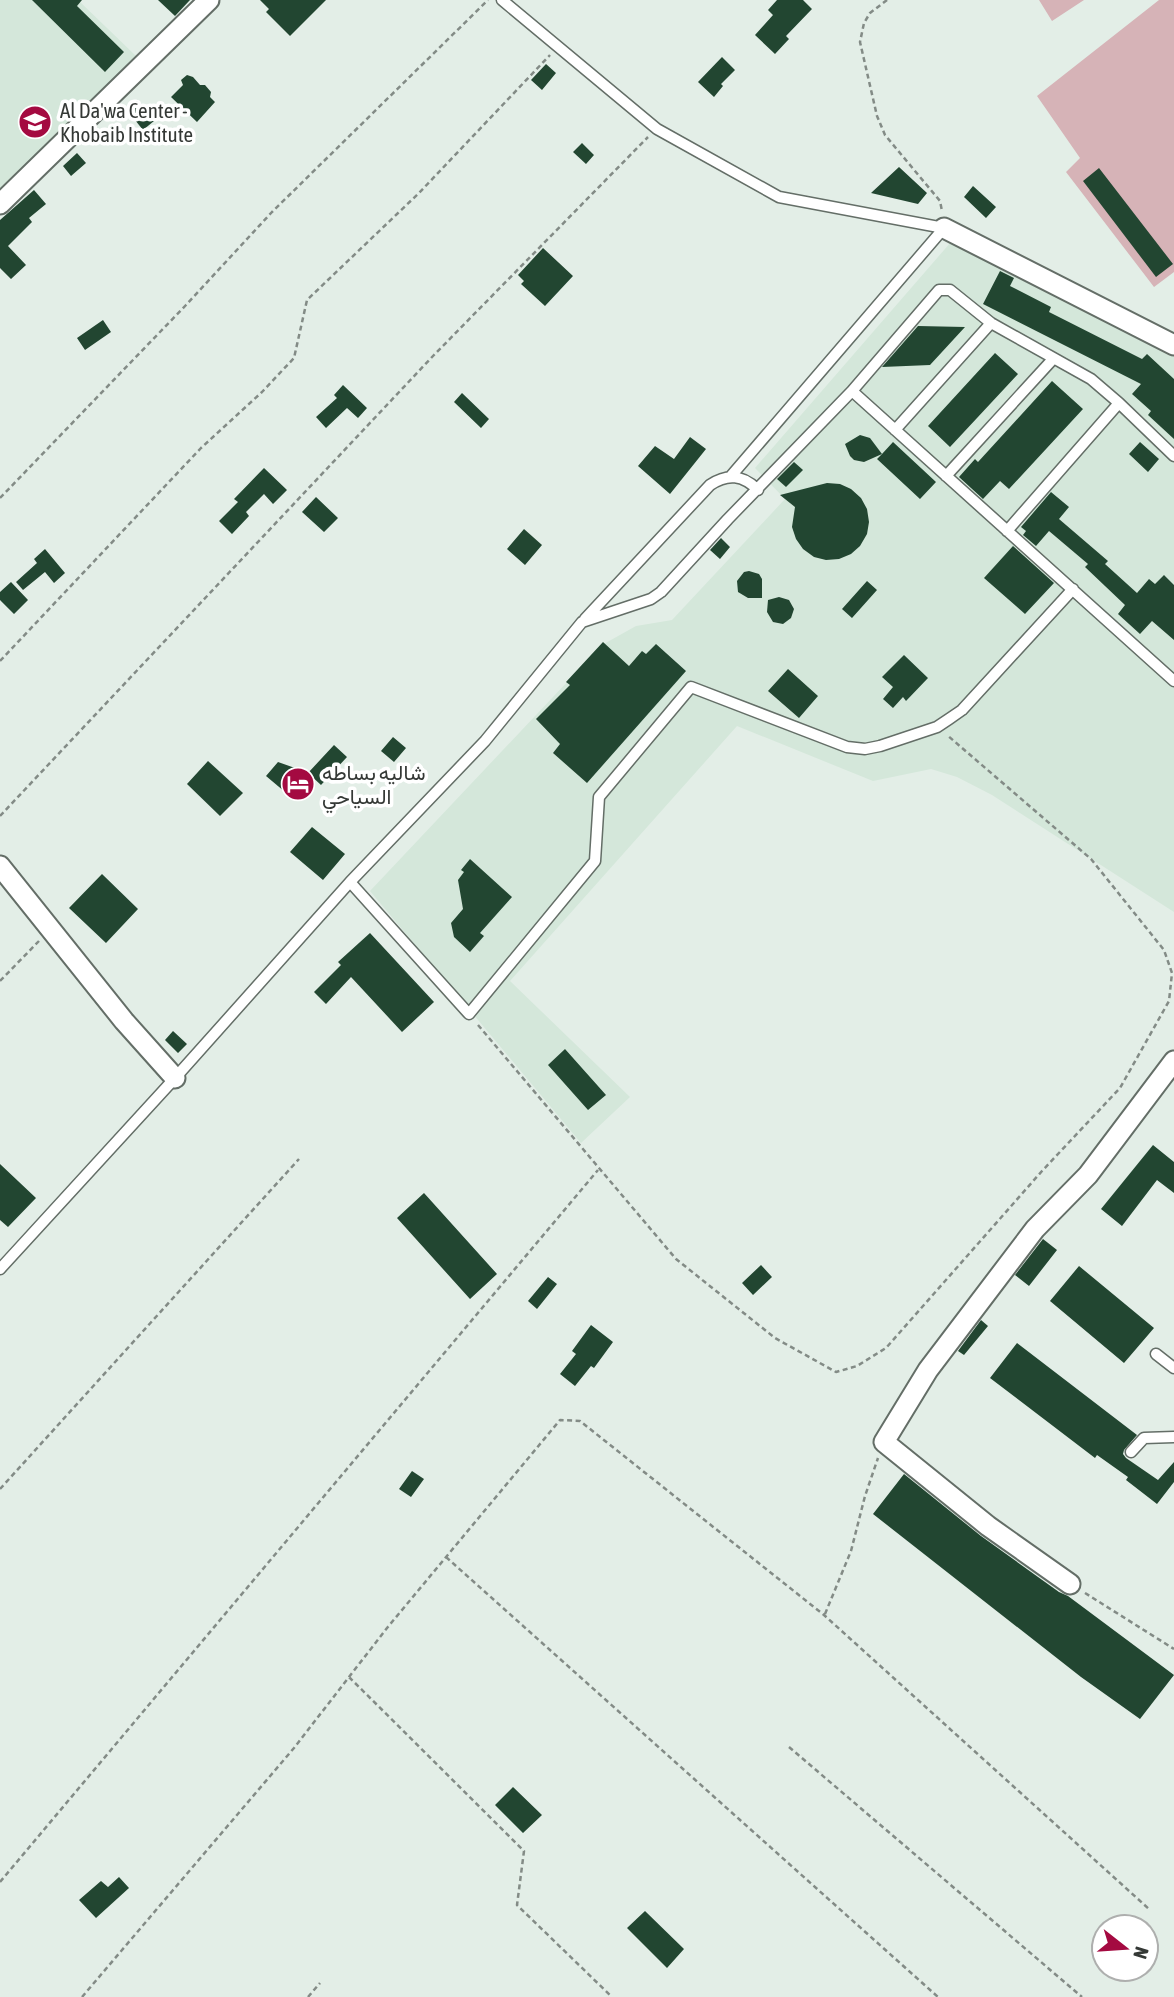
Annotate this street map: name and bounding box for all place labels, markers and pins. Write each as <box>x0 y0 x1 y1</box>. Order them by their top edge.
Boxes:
place label: Al Da'wa Center - Khobaib Institute <box>60 98 193 146</box>
school or university icon: Al Da'wa Center - Khobaib Institute <box>16 103 54 141</box>
place label: شاليه بساطه السياحي <box>322 760 425 814</box>
hotel icon: شاليه بساطه السياحي <box>279 765 317 803</box>

